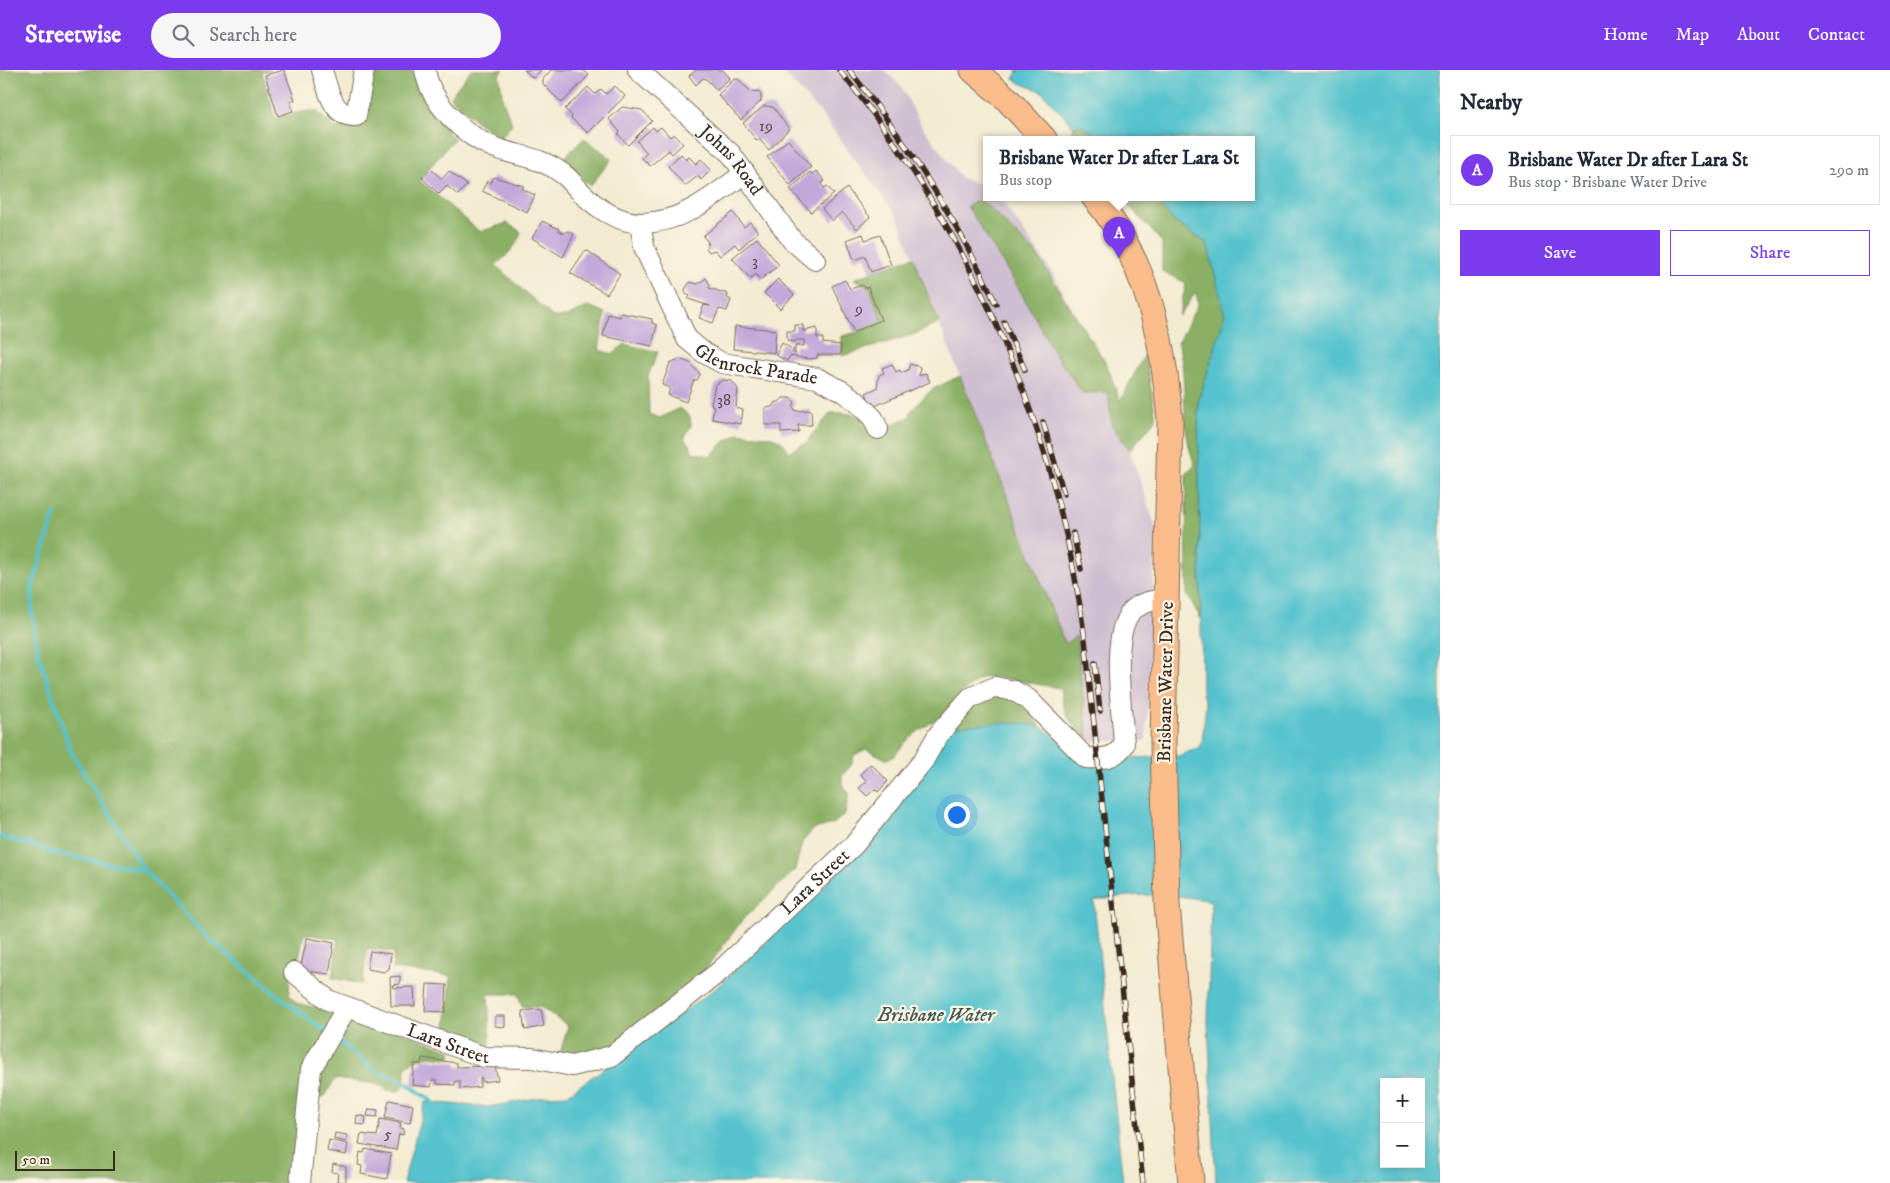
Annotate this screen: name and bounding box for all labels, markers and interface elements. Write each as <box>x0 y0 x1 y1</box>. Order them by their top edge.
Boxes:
search box <box>151 13 501 58</box>
text: Streetwise <box>25 20 121 50</box>
icon: search <box>169 21 197 49</box>
text: Search here <box>209 24 297 47</box>
text: Home <box>1603 24 1648 46</box>
text: Map <box>1676 24 1709 46</box>
text: About <box>1737 24 1780 46</box>
text: Contact <box>1808 24 1865 46</box>
text: Nearby <box>1460 90 1522 116</box>
house number: 19 <box>759 116 773 136</box>
street label: Johns Road <box>693 118 768 200</box>
popup <box>983 136 1255 201</box>
text: Brisbane Water Dr after Lara St <box>999 147 1239 170</box>
text: Brisbane Water Dr after Lara St <box>1508 149 1748 172</box>
text: A <box>1472 160 1482 180</box>
text: 290 m <box>1829 160 1869 180</box>
text: Bus stop <box>999 170 1052 190</box>
text: Bus stop · Brisbane Water Drive <box>1508 172 1707 192</box>
pin: A <box>1103 217 1135 258</box>
button: Save <box>1460 230 1660 276</box>
button: Share <box>1670 230 1870 276</box>
house number: 3 <box>752 251 758 271</box>
house number: 9 <box>854 299 863 319</box>
street label: Glenrock Parade <box>690 338 819 389</box>
house number: 38 <box>717 390 731 410</box>
street label: Brisbane Water Drive <box>1153 601 1179 763</box>
your location <box>944 802 970 828</box>
street label: Lara Street <box>776 844 854 920</box>
water label: Brisbane Water <box>877 1003 996 1028</box>
street label: Lara Street <box>404 1018 489 1069</box>
map controls <box>1380 1078 1425 1168</box>
button: + <box>1380 1078 1425 1123</box>
button: − <box>1380 1123 1425 1168</box>
house number: 5 <box>384 1124 392 1144</box>
scale bar <box>15 1148 115 1171</box>
text: 50 m <box>22 1151 50 1169</box>

